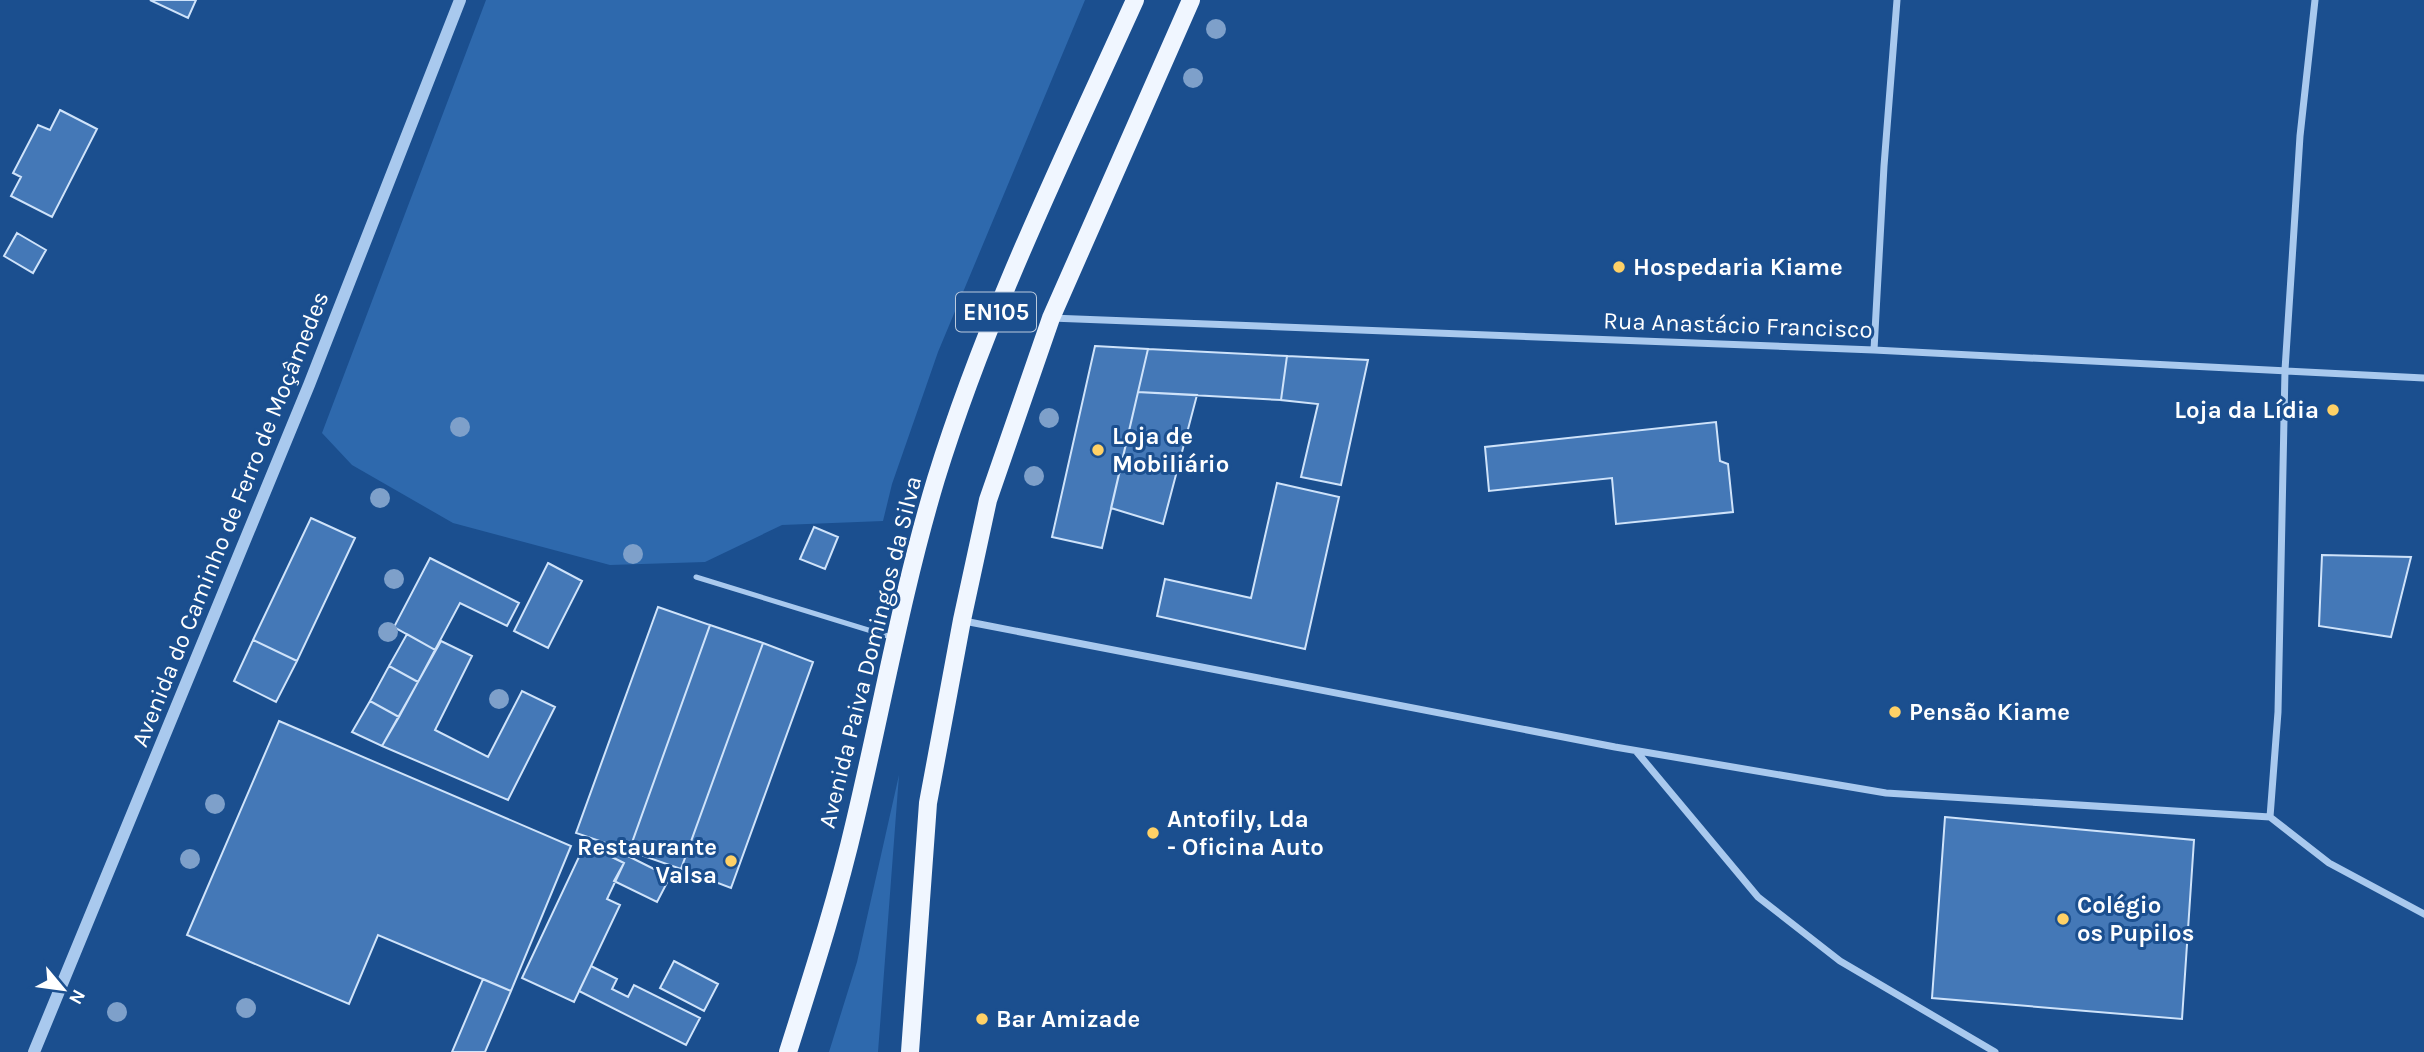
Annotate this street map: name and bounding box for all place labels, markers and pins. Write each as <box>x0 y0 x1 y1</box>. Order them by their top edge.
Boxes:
place label: Hospedaria Kiame <box>1633 253 1843 281</box>
marker: Hospedaria Kiame <box>1611 259 1627 275</box>
place label: Loja da Lídia <box>2174 396 2319 424</box>
marker: Loja da Lídia <box>2325 402 2341 418</box>
place label: Loja de Mobiliário <box>1112 422 1229 478</box>
marker: Loja de Mobiliário <box>1090 442 1106 458</box>
place label: Pensão Kiame <box>1909 698 2070 726</box>
marker: Pensão Kiame <box>1887 704 1903 720</box>
place label: Antofily, Lda - Oficina Auto <box>1167 805 1324 861</box>
marker: Antofily, Lda - Oficina Auto <box>1145 825 1161 841</box>
place label: Restaurante Valsa <box>577 833 717 889</box>
marker: Restaurante Valsa <box>723 853 739 869</box>
place label: Colégio os Pupilos <box>2077 891 2194 947</box>
marker: Colégio os Pupilos <box>2055 911 2071 927</box>
place label: Bar Amizade <box>996 1005 1140 1033</box>
marker: Bar Amizade <box>974 1011 990 1027</box>

